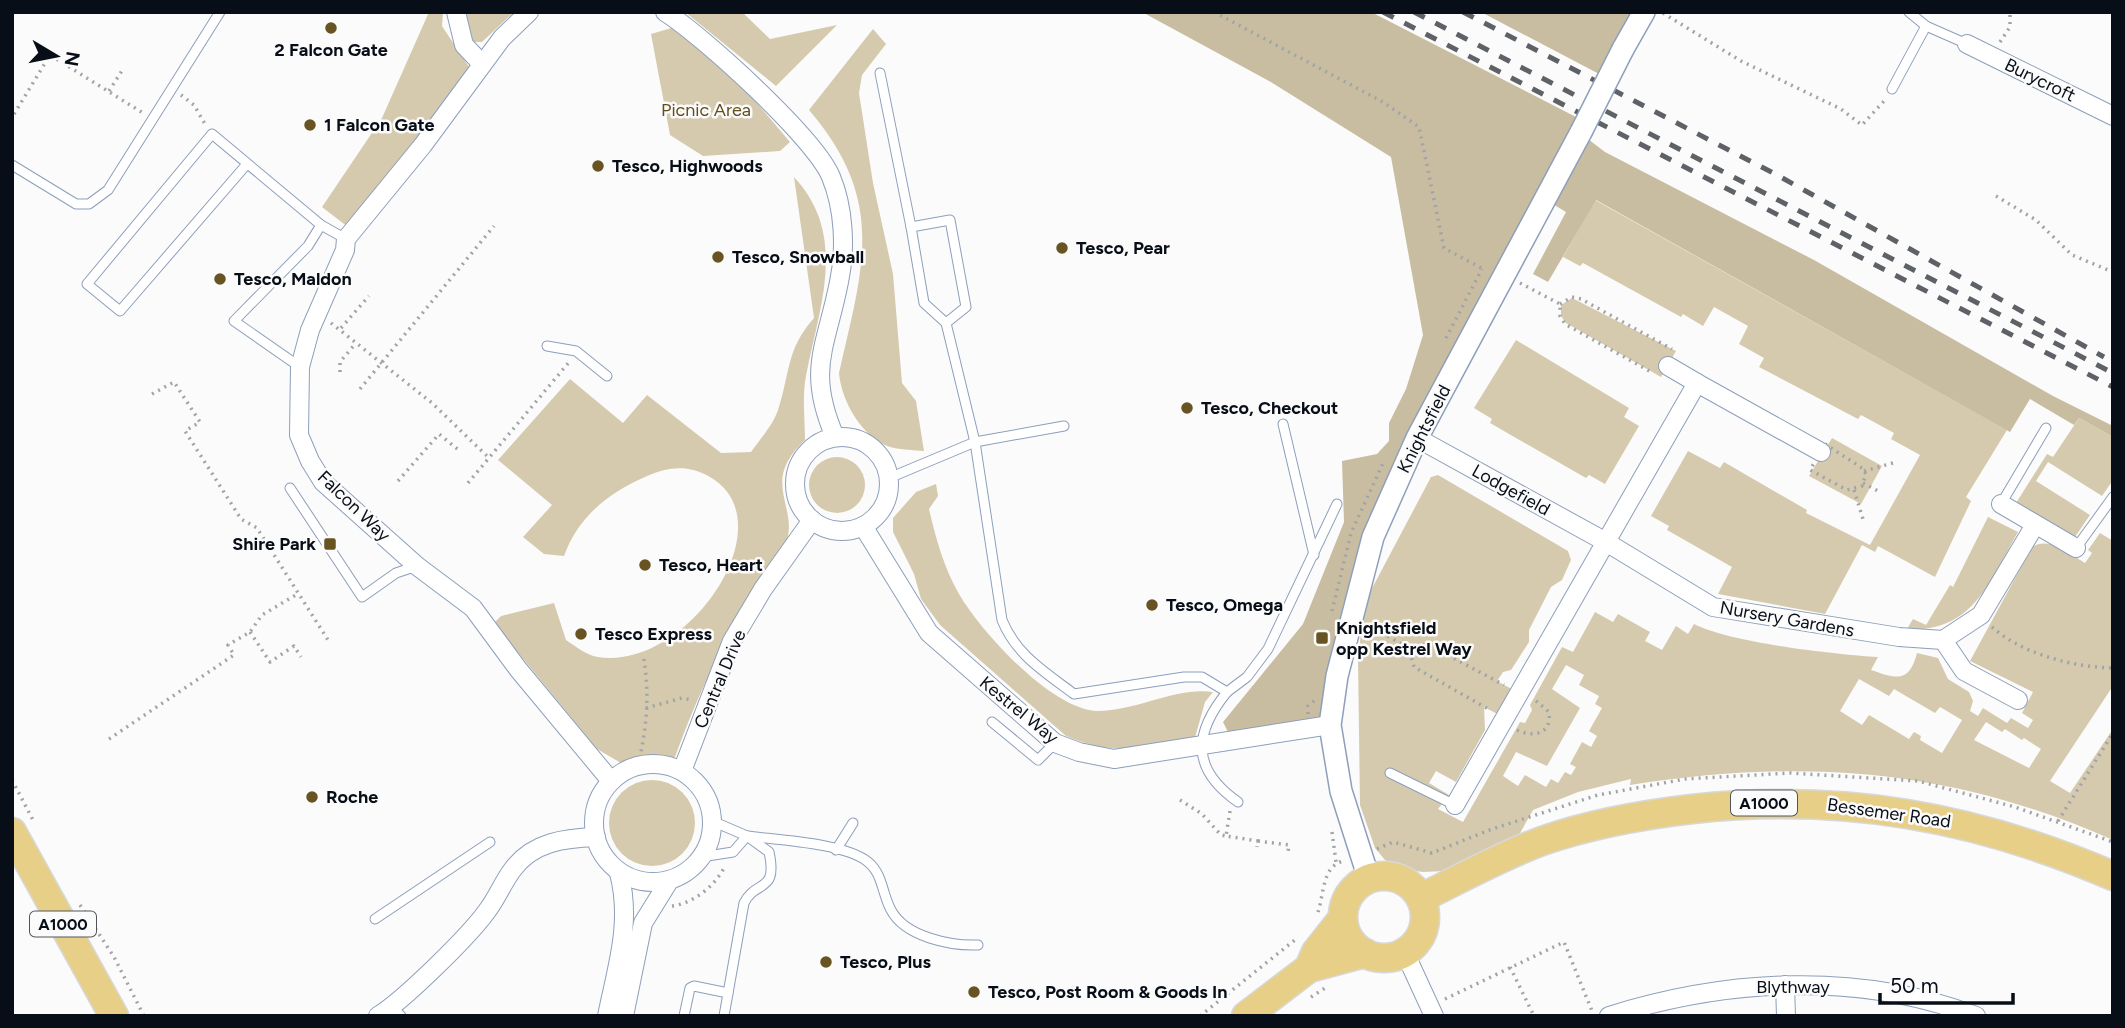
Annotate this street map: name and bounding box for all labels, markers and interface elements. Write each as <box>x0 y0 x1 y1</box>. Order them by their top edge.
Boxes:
marker: 2 Falcon Gate <box>323 20 339 36</box>
north arrow <box>21 21 91 91</box>
place label: 2 Falcon Gate <box>274 39 388 61</box>
text: N <box>60 50 85 68</box>
street label: Burycroft <box>2001 53 2079 107</box>
park label: Picnic Area <box>661 99 751 121</box>
place label: 1 Falcon Gate <box>324 114 435 136</box>
marker: 1 Falcon Gate <box>302 117 318 133</box>
place label: Tesco, Highwoods <box>612 155 763 177</box>
marker: Tesco, Highwoods <box>590 158 606 174</box>
place label: Tesco, Pear <box>1076 237 1170 259</box>
marker: Tesco, Pear <box>1054 240 1070 256</box>
place label: Tesco, Snowball <box>732 246 864 268</box>
marker: Tesco, Snowball <box>710 249 726 265</box>
place label: Tesco, Maldon <box>234 268 352 290</box>
marker: Tesco, Maldon <box>212 271 228 287</box>
street label: Knightsfield <box>1392 381 1456 477</box>
place label: Tesco, Checkout <box>1201 397 1338 419</box>
marker: Tesco, Checkout <box>1179 400 1195 416</box>
street label: Lodgefield <box>1468 460 1554 520</box>
street label: Falcon Way <box>313 466 395 546</box>
place label: Shire Park <box>232 533 316 555</box>
marker: Shire Park <box>322 536 338 552</box>
place label: Tesco, Heart <box>659 554 763 576</box>
marker: Tesco, Heart <box>637 557 653 573</box>
place label: Tesco, Omega <box>1166 594 1283 616</box>
street label: Nursery Gardens <box>1718 596 1856 642</box>
marker: Tesco, Omega <box>1144 597 1160 613</box>
place label: Knightsfield opp Kestrel Way <box>1336 617 1472 660</box>
place label: Tesco Express <box>595 623 712 645</box>
marker: Tesco Express <box>573 626 589 642</box>
street label: Central Drive <box>689 626 751 732</box>
marker: Knightsfield opp Kestrel Way <box>1314 630 1330 646</box>
street label: Kestrel Way <box>975 671 1063 749</box>
place label: Roche <box>326 786 378 808</box>
marker: Roche <box>304 789 320 805</box>
road number: A1000 <box>1731 790 1797 816</box>
street label: Bessemer Road <box>1826 793 1952 833</box>
road number: A1000 <box>30 912 96 936</box>
place label: Tesco, Plus <box>840 951 931 973</box>
marker: Tesco, Plus <box>818 954 834 970</box>
scale bar <box>1880 962 2013 1006</box>
text: 50 m <box>1890 973 1939 998</box>
street label: Blythway <box>1756 976 1830 998</box>
place label: Tesco, Post Room & Goods In <box>988 981 1227 1003</box>
marker: Tesco, Post Room & Goods In <box>966 984 982 1000</box>

